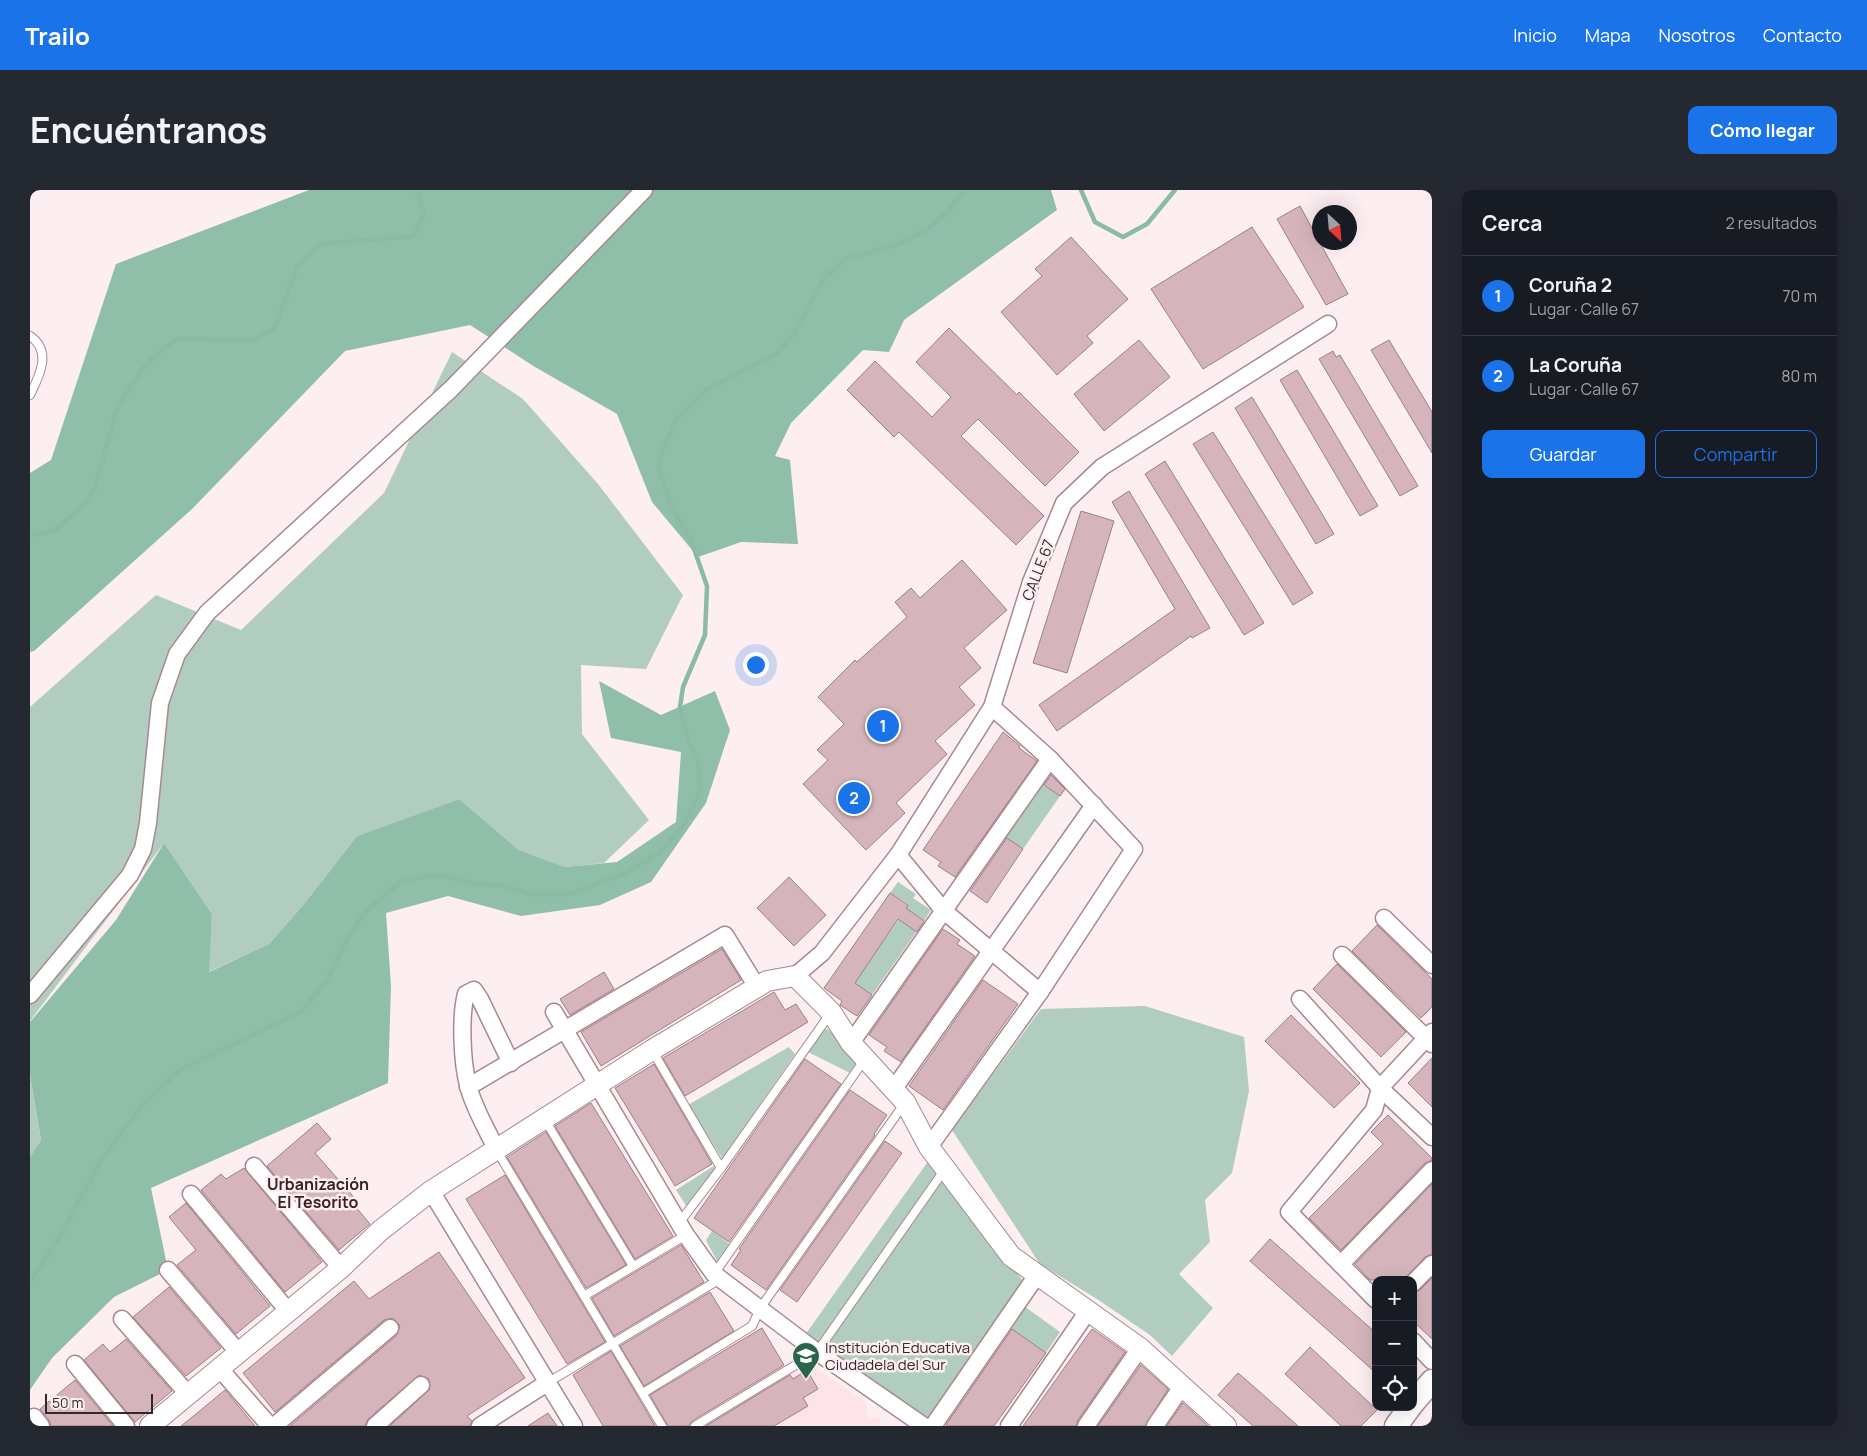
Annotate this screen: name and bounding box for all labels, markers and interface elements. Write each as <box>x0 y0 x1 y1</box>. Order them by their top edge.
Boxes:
text: Trailo <box>25 19 90 52</box>
text: Inicio <box>1513 23 1557 47</box>
text: Mapa <box>1585 23 1631 47</box>
text: Nosotros <box>1659 23 1735 47</box>
text: Contacto <box>1763 23 1842 47</box>
text: Encuéntranos <box>30 106 267 154</box>
button: Cómo llegar <box>1688 106 1837 154</box>
north arrow <box>1312 205 1357 250</box>
text: Cerca <box>1482 209 1542 237</box>
text: 2 resultados <box>1726 212 1817 234</box>
text: Coruña 2 <box>1529 272 1612 298</box>
text: 1 <box>1494 285 1502 307</box>
text: 70 m <box>1782 285 1817 307</box>
text: Lugar · Calle 67 <box>1529 298 1639 320</box>
text: La Coruña <box>1529 352 1622 378</box>
text: 2 <box>1493 365 1503 387</box>
text: 80 m <box>1781 365 1817 387</box>
text: Lugar · Calle 67 <box>1529 378 1639 400</box>
button: Guardar <box>1482 430 1645 478</box>
button: Compartir <box>1655 430 1817 478</box>
street label: CALLE 67 <box>1017 537 1059 603</box>
your location <box>743 652 769 678</box>
pin: 1 <box>867 707 899 745</box>
pin: 2 <box>838 779 870 817</box>
district label: Urbanización El Tesorito <box>267 1173 369 1213</box>
map controls <box>1372 1276 1417 1411</box>
button: + <box>1372 1276 1417 1321</box>
button: − <box>1372 1321 1417 1366</box>
place label: Institución Educativa Ciudadela del Sur <box>825 1337 970 1375</box>
school or university icon: Institución Educativa Ciudadela del Sur <box>791 1341 821 1380</box>
button: locate <box>1372 1366 1417 1411</box>
scale bar <box>45 1391 152 1414</box>
text: 50 m <box>52 1393 83 1412</box>

